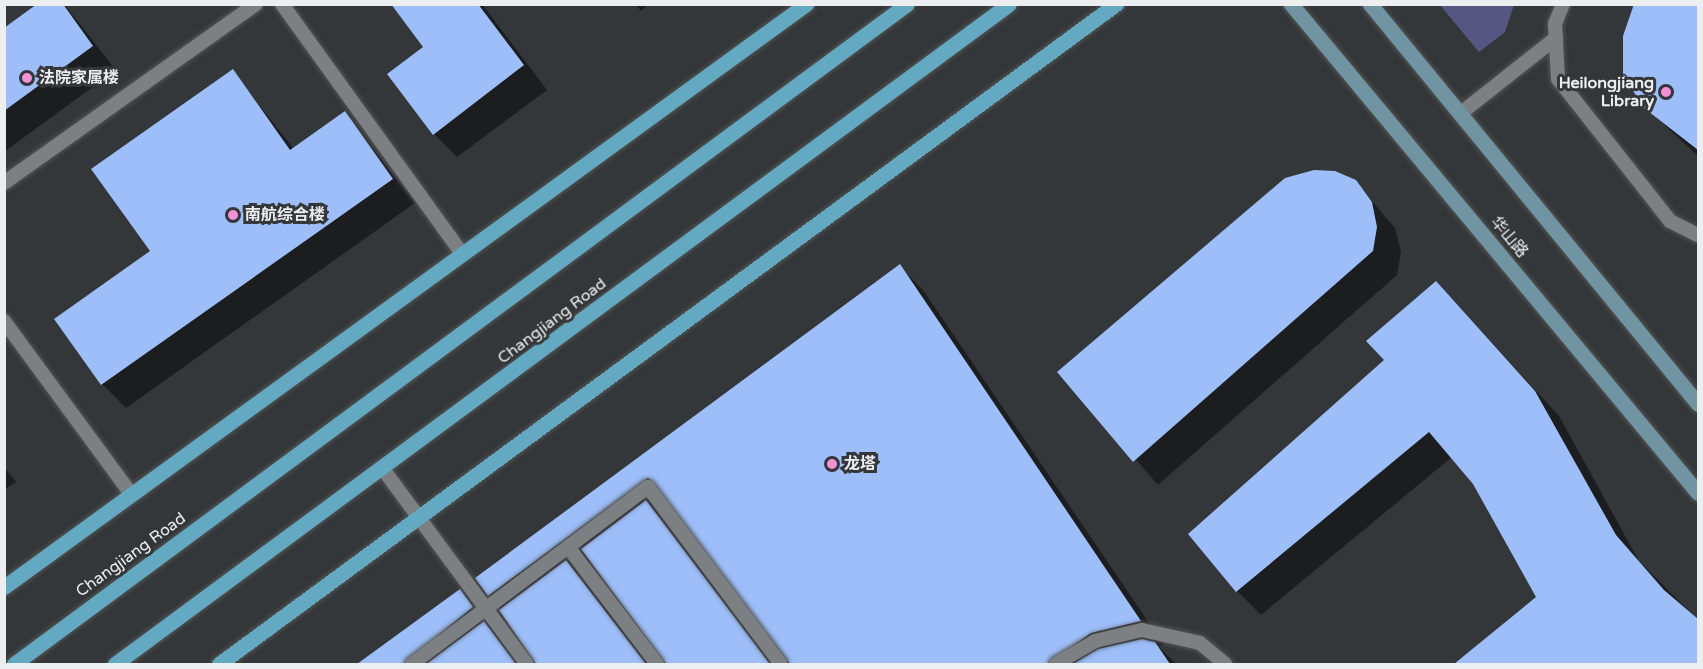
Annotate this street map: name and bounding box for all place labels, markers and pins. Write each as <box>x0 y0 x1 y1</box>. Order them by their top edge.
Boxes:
place label: 法院家属楼 <box>39 68 119 88</box>
marker: 法院家属楼 <box>20 71 34 85</box>
place label: Heilongjiang Library <box>1559 73 1654 111</box>
marker: Heilongjiang Library <box>1659 85 1673 99</box>
place label: 南航综合楼 <box>245 205 325 225</box>
marker: 南航综合楼 <box>226 208 240 222</box>
place label: 龙塔 <box>844 454 876 474</box>
marker: 龙塔 <box>825 457 839 471</box>

